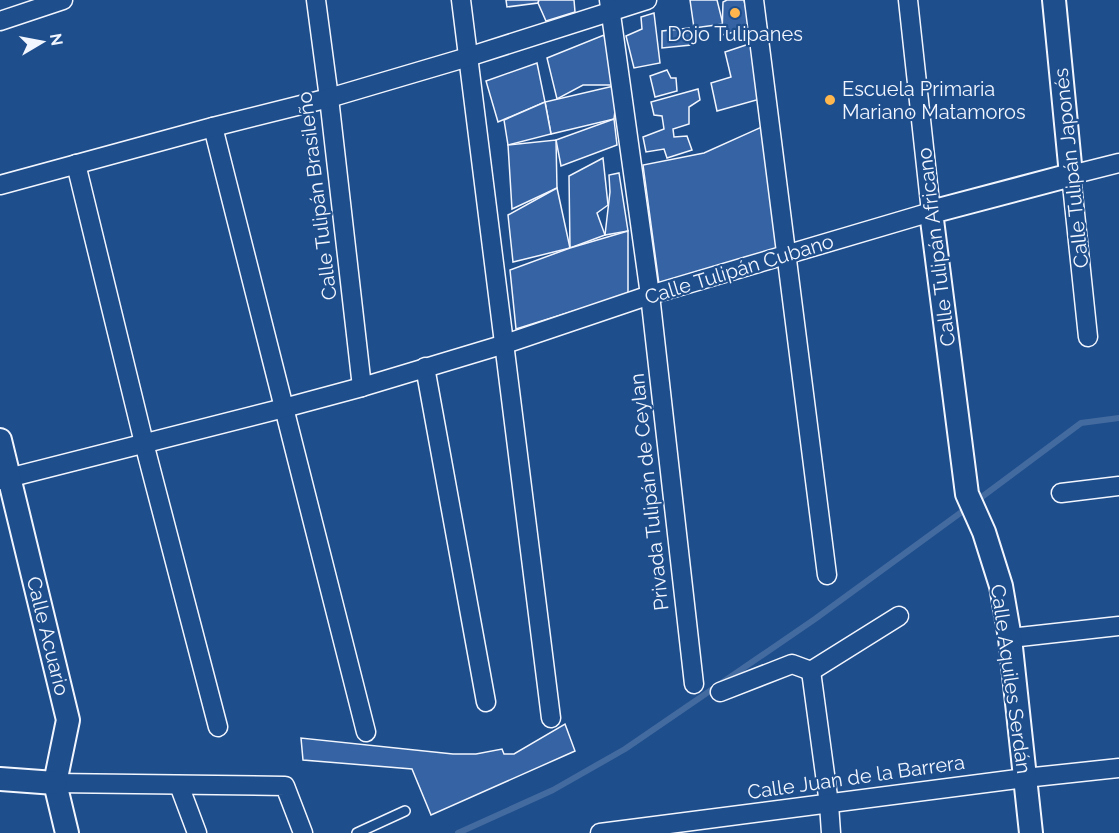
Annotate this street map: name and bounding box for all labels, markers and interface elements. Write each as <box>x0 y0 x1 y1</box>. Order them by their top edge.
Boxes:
marker: Dojo Tulipanes <box>728 6 742 20</box>
north arrow <box>12 12 72 72</box>
place label: Dojo Tulipanes <box>667 22 803 46</box>
text: N <box>46 32 67 47</box>
street label: Calle Tulipán Japonés <box>1049 67 1093 269</box>
place label: Escuela Primaria Mariano Matamoros <box>842 77 1026 124</box>
street label: Calle Tulipán Brasileño <box>292 90 342 302</box>
marker: Escuela Primaria Mariano Matamoros <box>823 93 837 107</box>
street label: Calle Tulipán Africano <box>912 146 960 348</box>
street label: Calle Tulipán Cubano <box>642 229 836 309</box>
street label: Privada Tulipán de Ceylan <box>625 372 673 612</box>
street label: Calle Acuario <box>22 574 74 698</box>
street label: Calle Aquiles Serdán <box>986 583 1036 775</box>
street label: Calle Juan de la Barrera <box>746 750 966 804</box>

